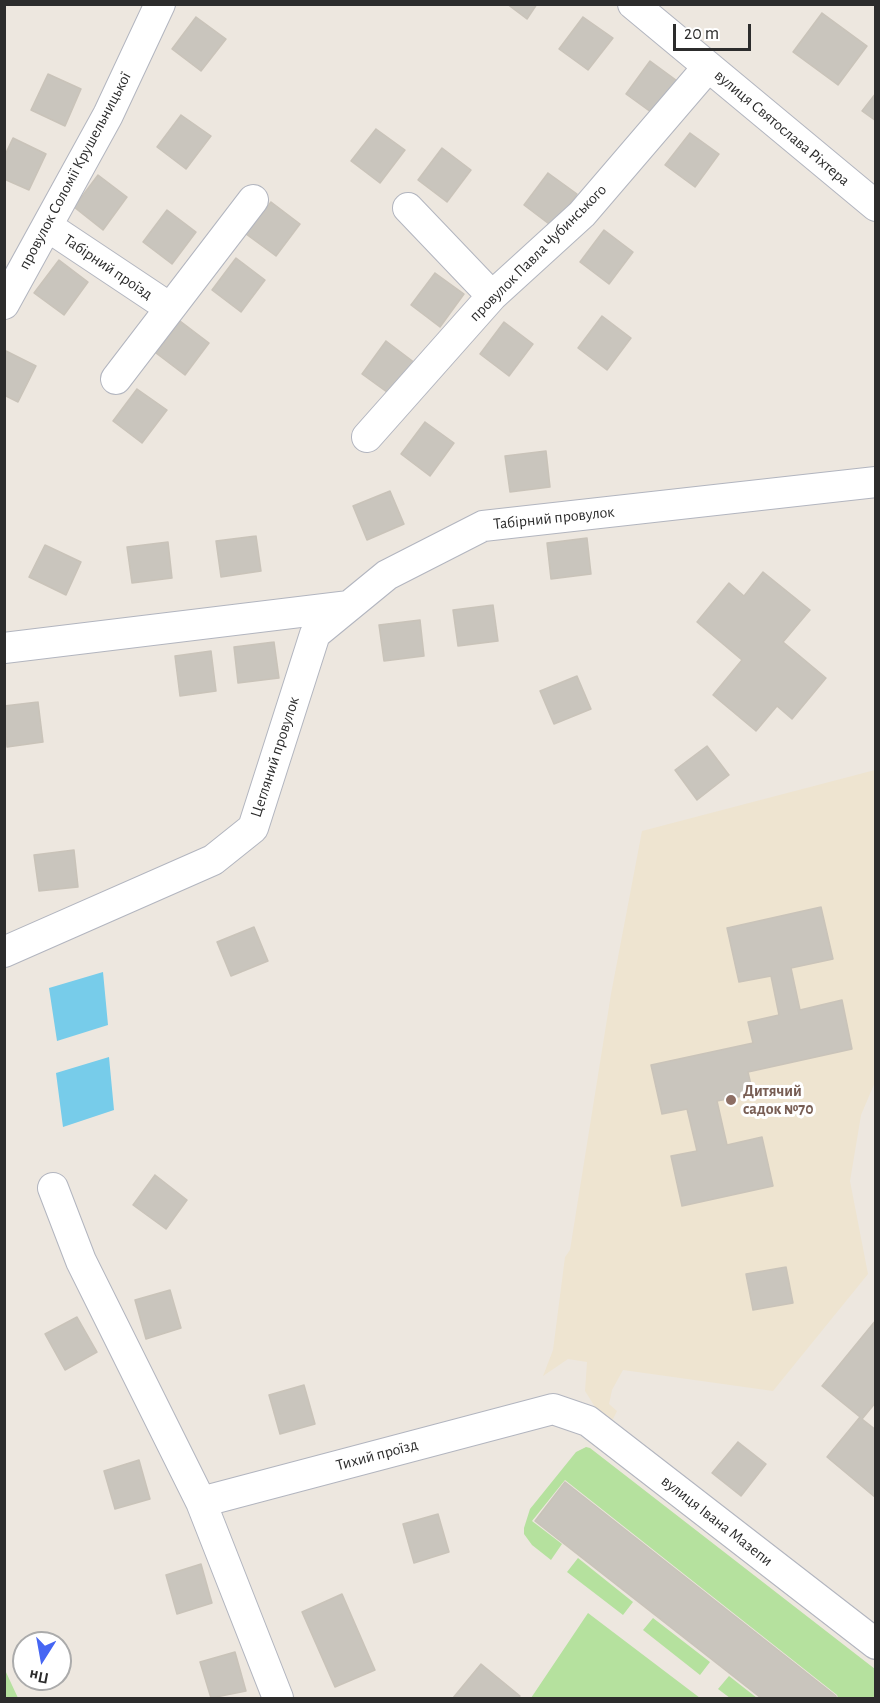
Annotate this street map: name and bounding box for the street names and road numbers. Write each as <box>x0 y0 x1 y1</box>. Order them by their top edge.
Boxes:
street label: вулиця Святослава Ріхтера <box>710 66 854 190</box>
street label: провулок Соломії Крушельницької <box>15 69 135 273</box>
street label: провулок Павла Чубинського <box>465 180 611 326</box>
street label: Табірний проїзд <box>60 230 156 304</box>
street label: Табірний провулок <box>493 502 615 534</box>
street label: Цегляний провулок <box>246 694 304 820</box>
street label: Тихий проїзд <box>334 1435 420 1475</box>
street label: вулиця Івана Мазепи <box>657 1471 777 1571</box>

